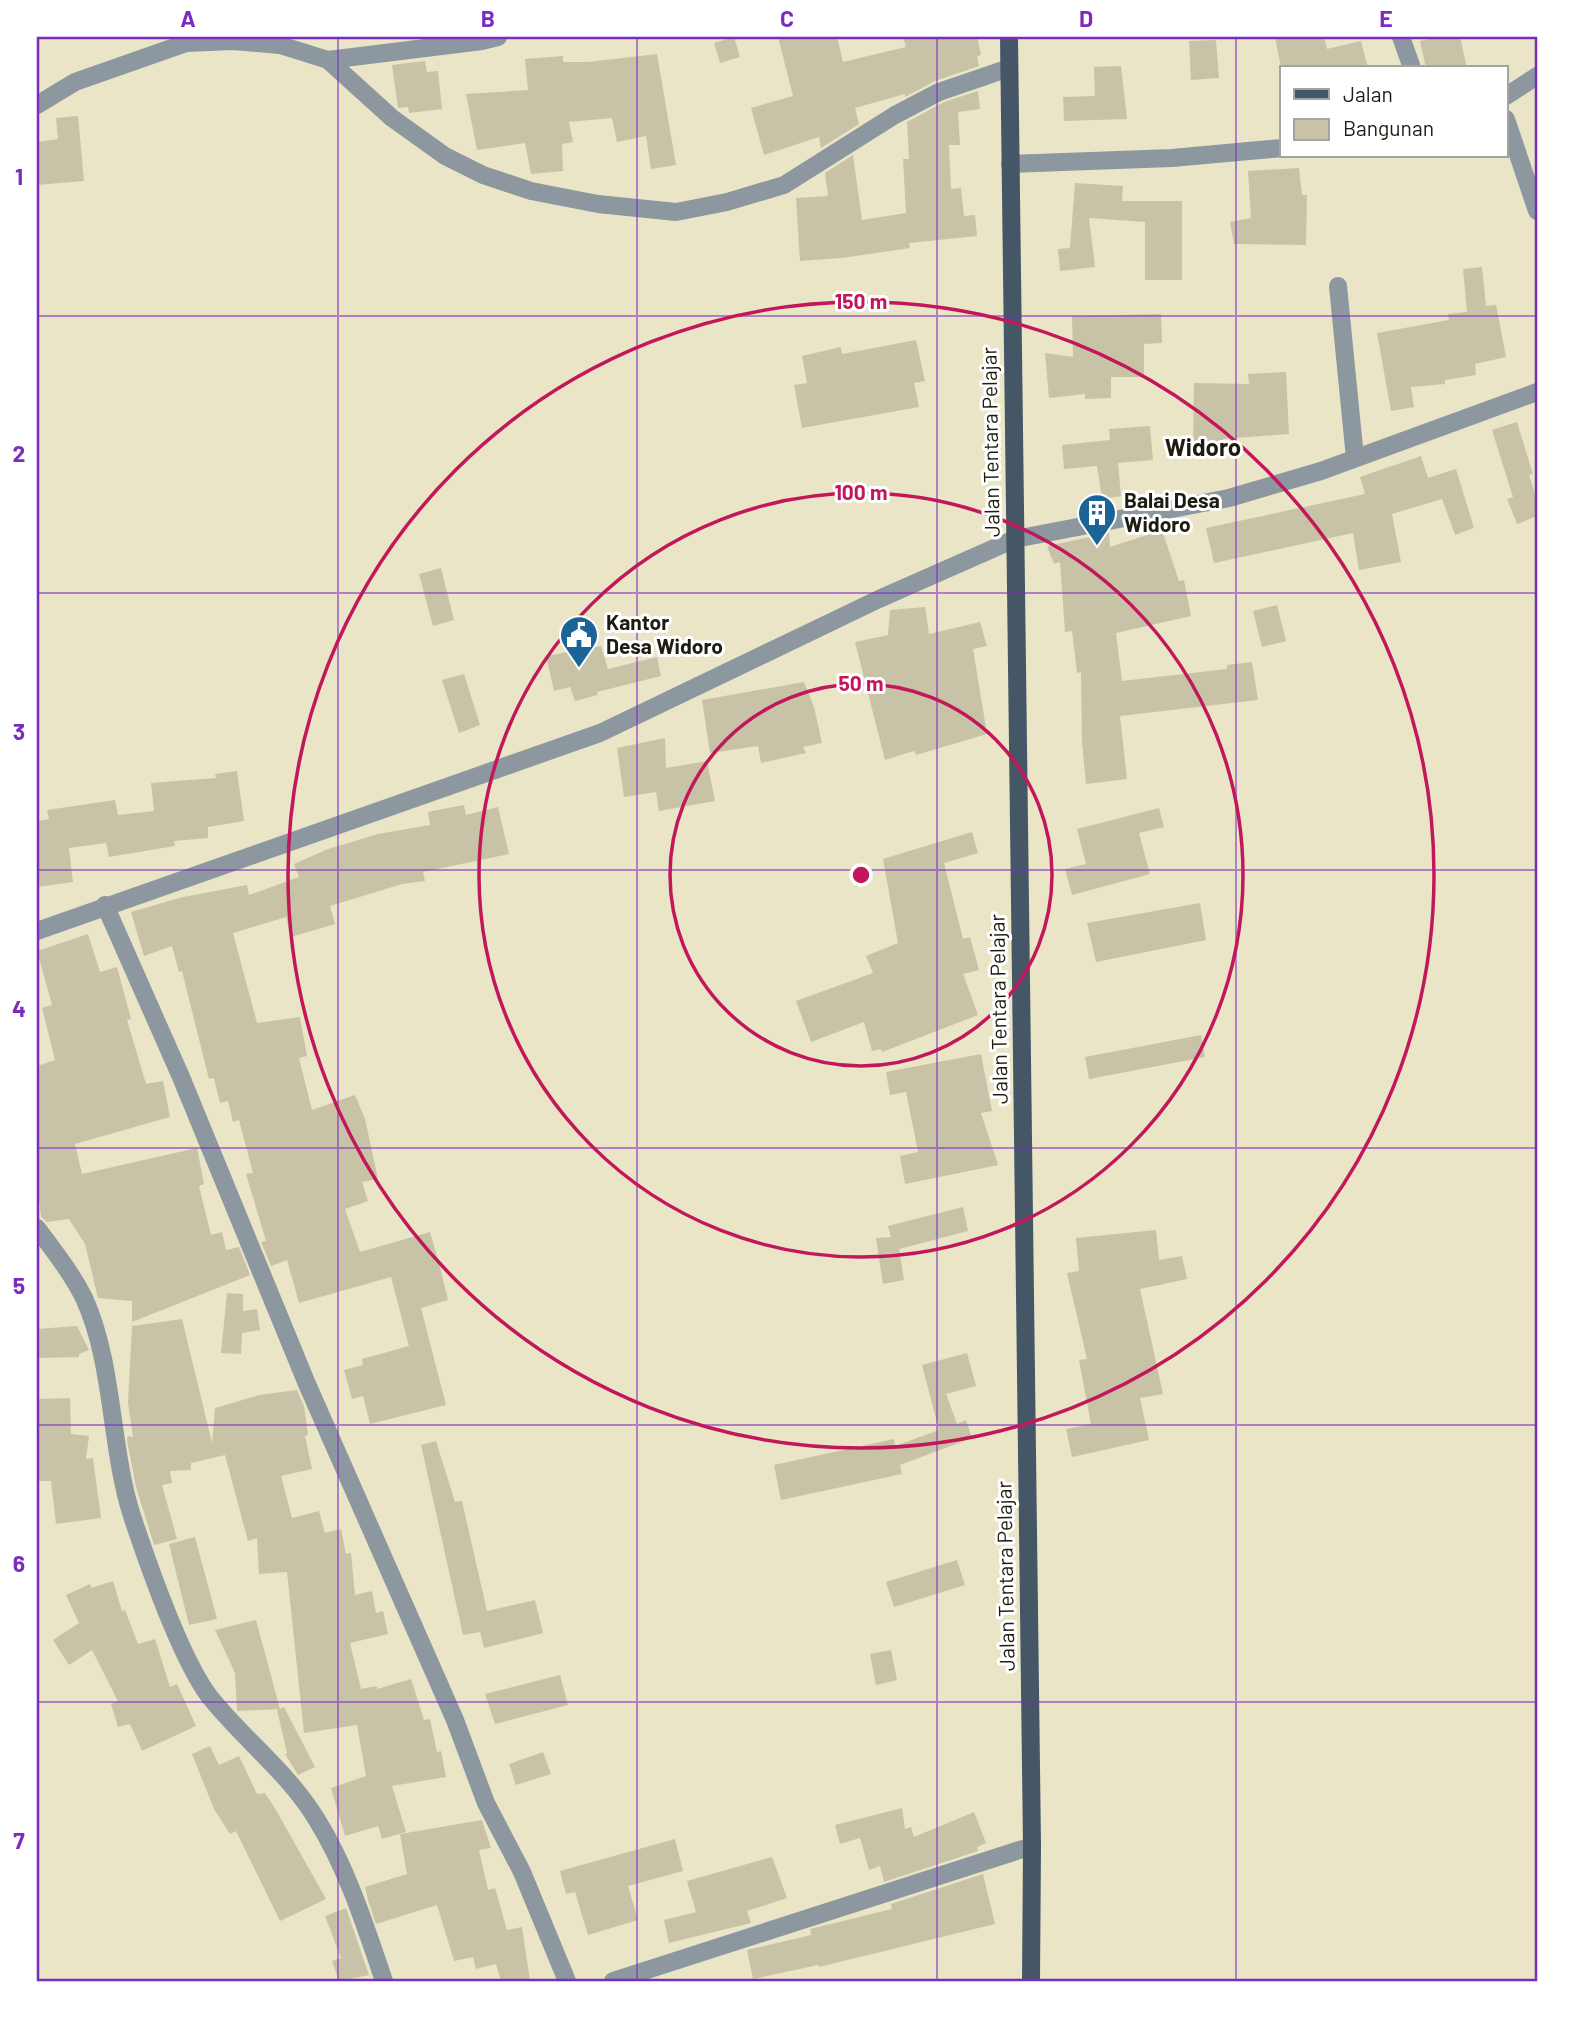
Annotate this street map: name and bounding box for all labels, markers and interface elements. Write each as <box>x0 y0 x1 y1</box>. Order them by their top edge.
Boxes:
text: A <box>180 4 196 32</box>
text: B <box>481 4 495 32</box>
text: C <box>780 4 794 32</box>
text: D <box>1079 4 1093 32</box>
text: E <box>1379 4 1393 32</box>
legend <box>1280 66 1508 158</box>
text: Jalan <box>1343 81 1393 106</box>
text: Bangunan <box>1343 115 1434 140</box>
text: 1 <box>15 162 23 190</box>
text: 150 m <box>835 288 887 313</box>
street label: Jalan Tentara Pelajar <box>975 346 1004 537</box>
district label: Widoro <box>1165 432 1241 461</box>
text: 2 <box>13 439 25 467</box>
text: 100 m <box>834 479 888 504</box>
place label: Balai Desa Widoro <box>1124 487 1220 536</box>
building icon: Balai Desa Widoro <box>1076 492 1118 547</box>
place label: Kantor Desa Widoro <box>606 609 723 658</box>
public building icon: Kantor Desa Widoro <box>558 614 600 669</box>
text: 50 m <box>838 670 884 695</box>
text: 3 <box>13 717 25 745</box>
centre of rings <box>849 863 873 887</box>
street label: Jalan Tentara Pelajar <box>983 913 1012 1104</box>
text: 4 <box>12 994 26 1022</box>
text: 5 <box>13 1271 25 1299</box>
street label: Jalan Tentara Pelajar <box>990 1480 1019 1671</box>
text: 6 <box>13 1549 25 1577</box>
text: 7 <box>13 1826 25 1854</box>

